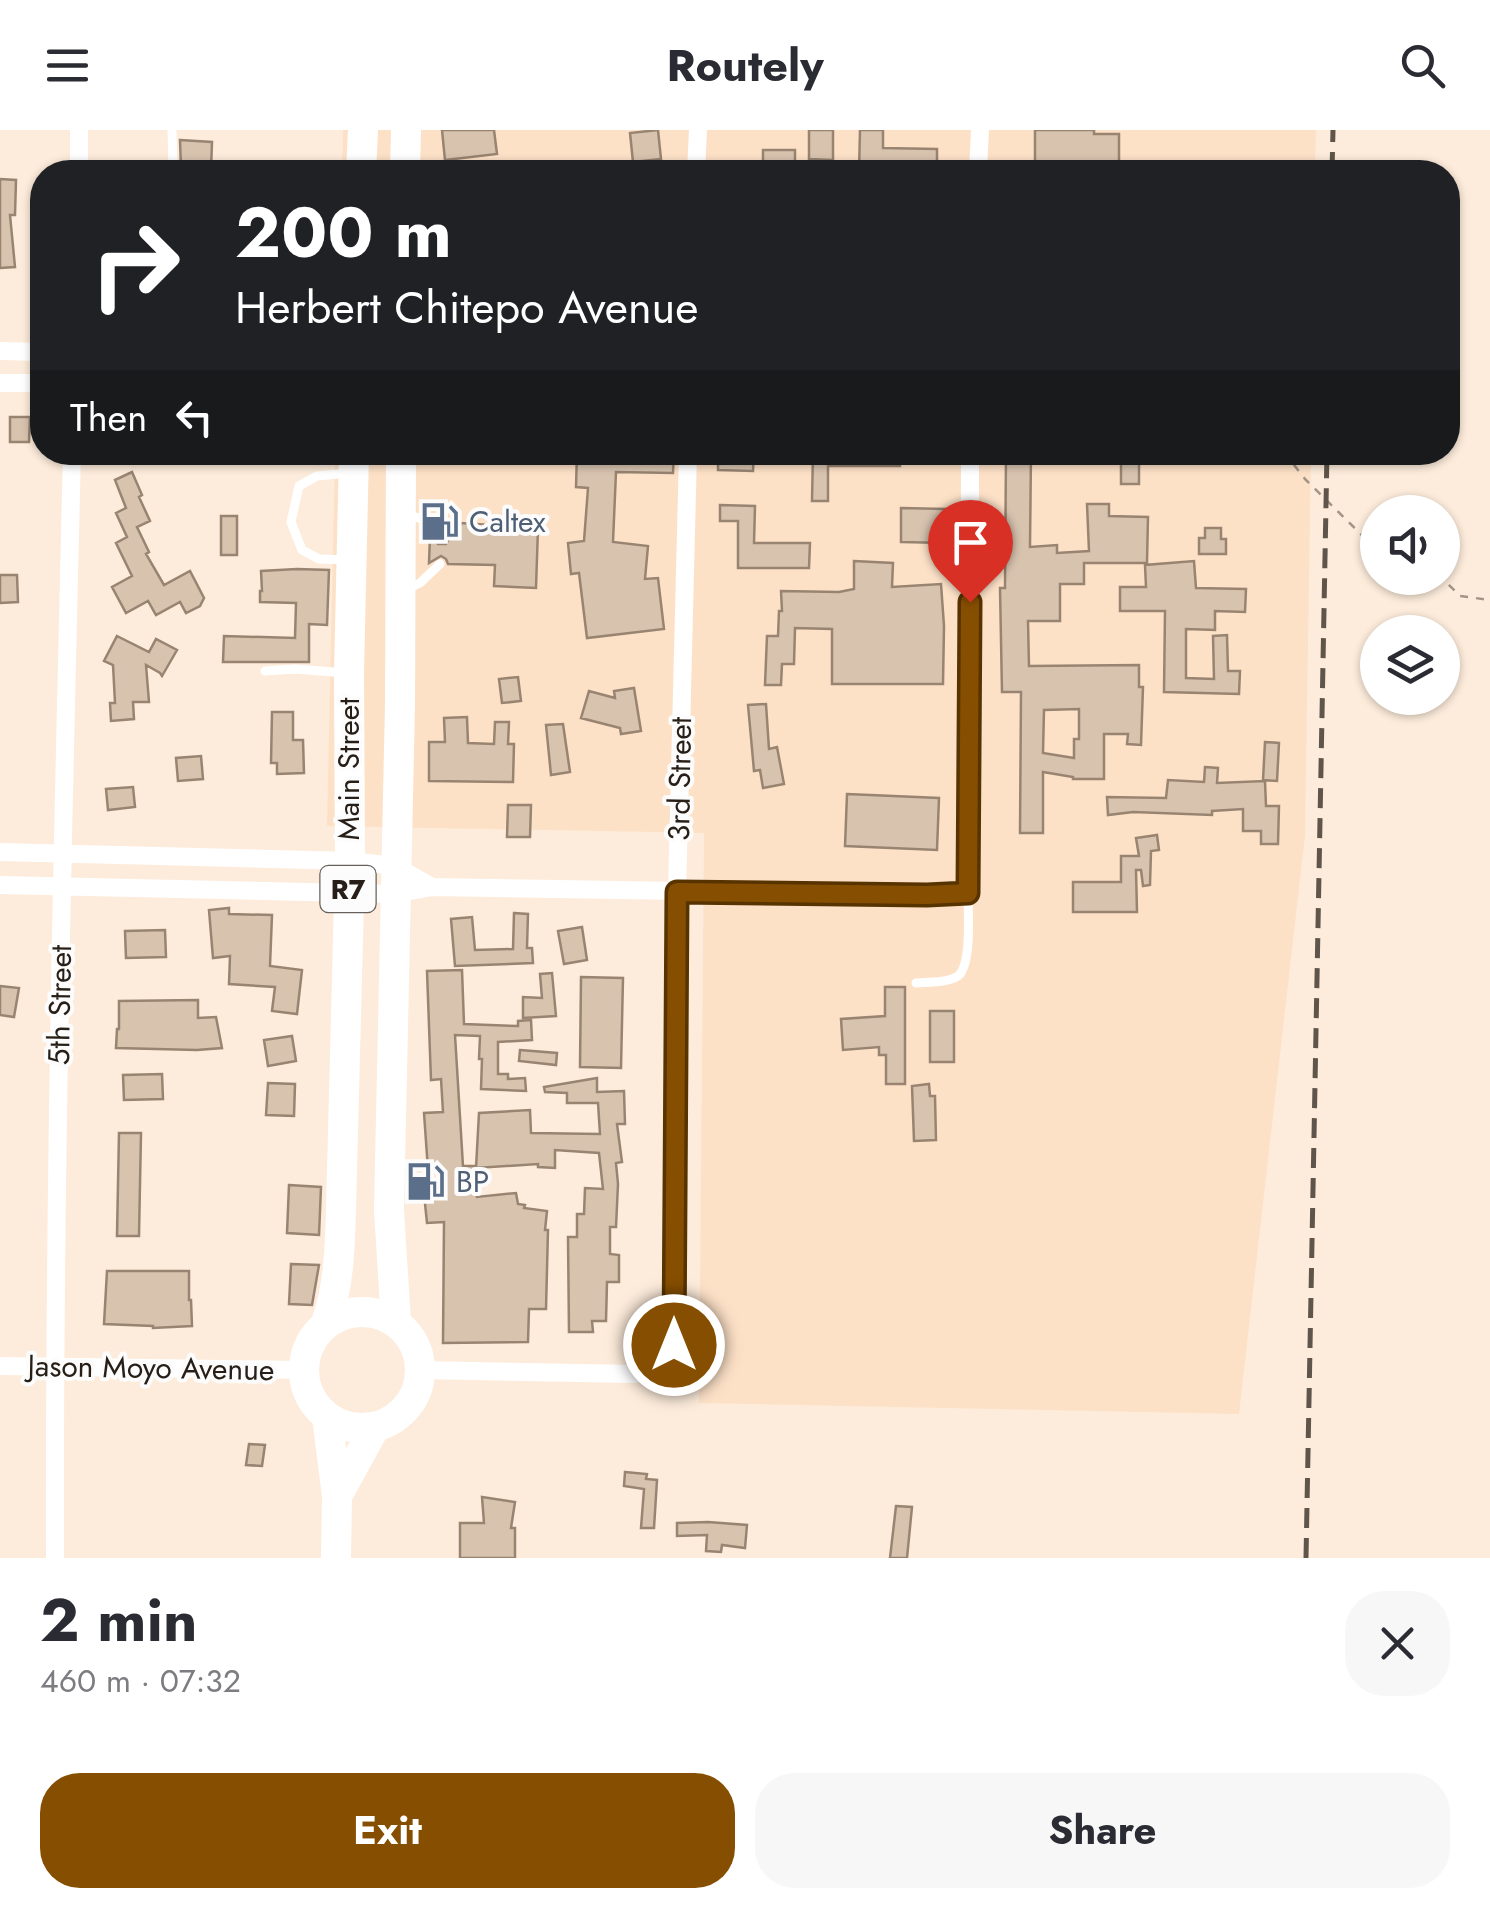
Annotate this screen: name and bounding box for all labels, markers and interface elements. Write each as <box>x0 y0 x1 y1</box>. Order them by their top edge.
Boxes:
text: Routely <box>666 33 824 98</box>
icon: menu <box>40 38 95 93</box>
icon: search <box>1395 38 1450 93</box>
text: 200 m <box>235 182 452 283</box>
icon: right <box>70 200 200 330</box>
text: Herbert Chitepo Avenue <box>235 275 698 340</box>
text: Then <box>70 390 147 445</box>
icon: left <box>167 390 222 445</box>
map controls <box>1360 495 1460 715</box>
button: sound <box>1360 495 1460 595</box>
place label: Caltex <box>469 500 546 543</box>
pin <box>928 500 1013 603</box>
fuel station icon: Caltex <box>418 501 460 543</box>
icon: arrive <box>943 515 998 570</box>
button: layers <box>1360 615 1460 715</box>
street label: Main Street <box>327 697 370 840</box>
street label: 3rd Street <box>657 716 702 842</box>
road number: R7 <box>320 866 376 912</box>
street label: 5th Street <box>37 944 82 1066</box>
place label: BP <box>456 1160 489 1203</box>
fuel station icon: BP <box>405 1161 447 1203</box>
position arrow <box>622 1293 726 1397</box>
street label: Jason Moyo Avenue <box>23 1344 275 1391</box>
text: 2 min <box>40 1577 198 1664</box>
button: close <box>1345 1591 1450 1696</box>
text: 460 m · 07:32 <box>40 1658 241 1704</box>
button: Exit <box>40 1773 735 1888</box>
button: Share <box>755 1773 1450 1888</box>

